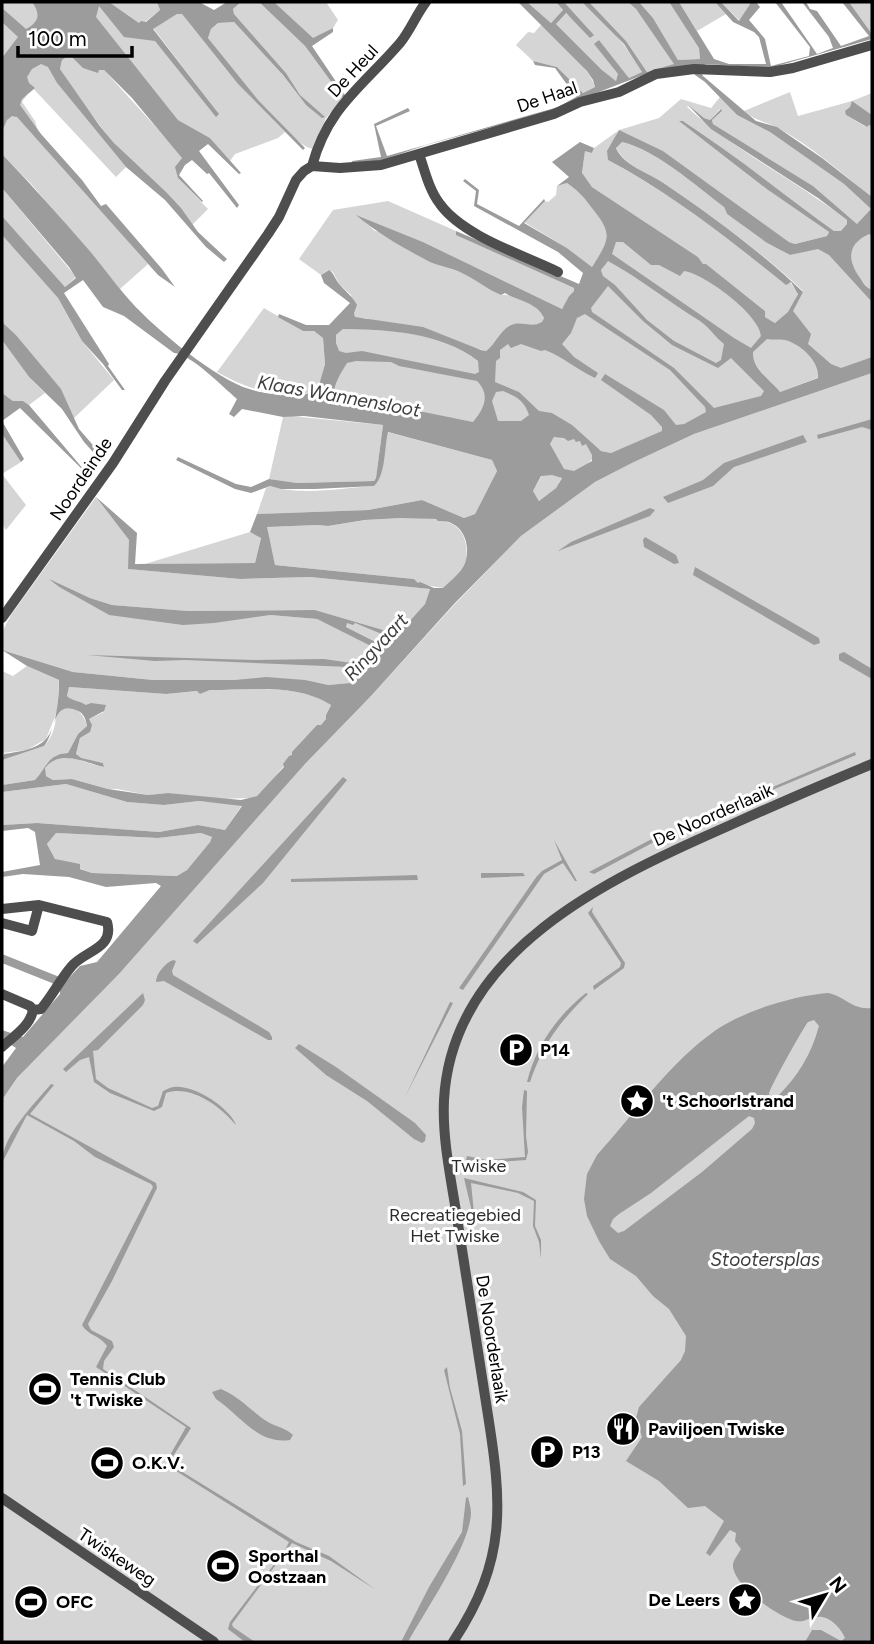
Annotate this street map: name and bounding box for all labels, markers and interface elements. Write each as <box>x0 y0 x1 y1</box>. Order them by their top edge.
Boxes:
scale bar <box>18 14 131 58</box>
text: 100 m <box>28 26 87 51</box>
street label: De Heul <box>323 40 383 102</box>
street label: De Haal <box>514 76 580 118</box>
water label: Klaas Wannensloot <box>256 370 423 422</box>
street label: Noordeinde <box>45 433 117 525</box>
water label: Ringvaart <box>339 608 413 686</box>
street label: De Noorderlaaik <box>649 779 777 851</box>
parking icon: P14 <box>497 1031 535 1069</box>
place label: P14 <box>540 1039 570 1061</box>
place icon: 't Schoorlstrand <box>618 1082 656 1120</box>
place label: 't Schoorlstrand <box>662 1090 794 1112</box>
park label: Twiske <box>452 1155 507 1177</box>
park label: Recreatiegebied Het Twiske <box>389 1204 521 1247</box>
water label: Stootersplas <box>710 1248 820 1271</box>
street label: De Noorderlaaik <box>471 1273 513 1405</box>
place label: Tennis Club 't Twiske <box>70 1368 166 1411</box>
sports icon: Tennis Club 't Twiske <box>26 1370 64 1408</box>
restaurant icon: Paviljoen Twiske <box>604 1410 642 1448</box>
place label: Paviljoen Twiske <box>648 1418 784 1440</box>
parking icon: P13 <box>528 1433 566 1471</box>
place label: P13 <box>572 1441 600 1463</box>
sports icon: O.K.V. <box>88 1444 126 1482</box>
place label: O.K.V. <box>132 1452 185 1474</box>
street label: Twiskeweg <box>74 1523 160 1591</box>
place label: Sporthal Oostzaan <box>248 1545 326 1588</box>
sports icon: Sporthal Oostzaan <box>204 1547 242 1585</box>
north arrow <box>790 1560 860 1630</box>
text: N <box>824 1572 852 1598</box>
place icon: De Leers <box>726 1581 764 1619</box>
sports icon: OFC <box>12 1583 50 1621</box>
place label: De Leers <box>648 1589 721 1611</box>
place label: OFC <box>56 1591 93 1613</box>

